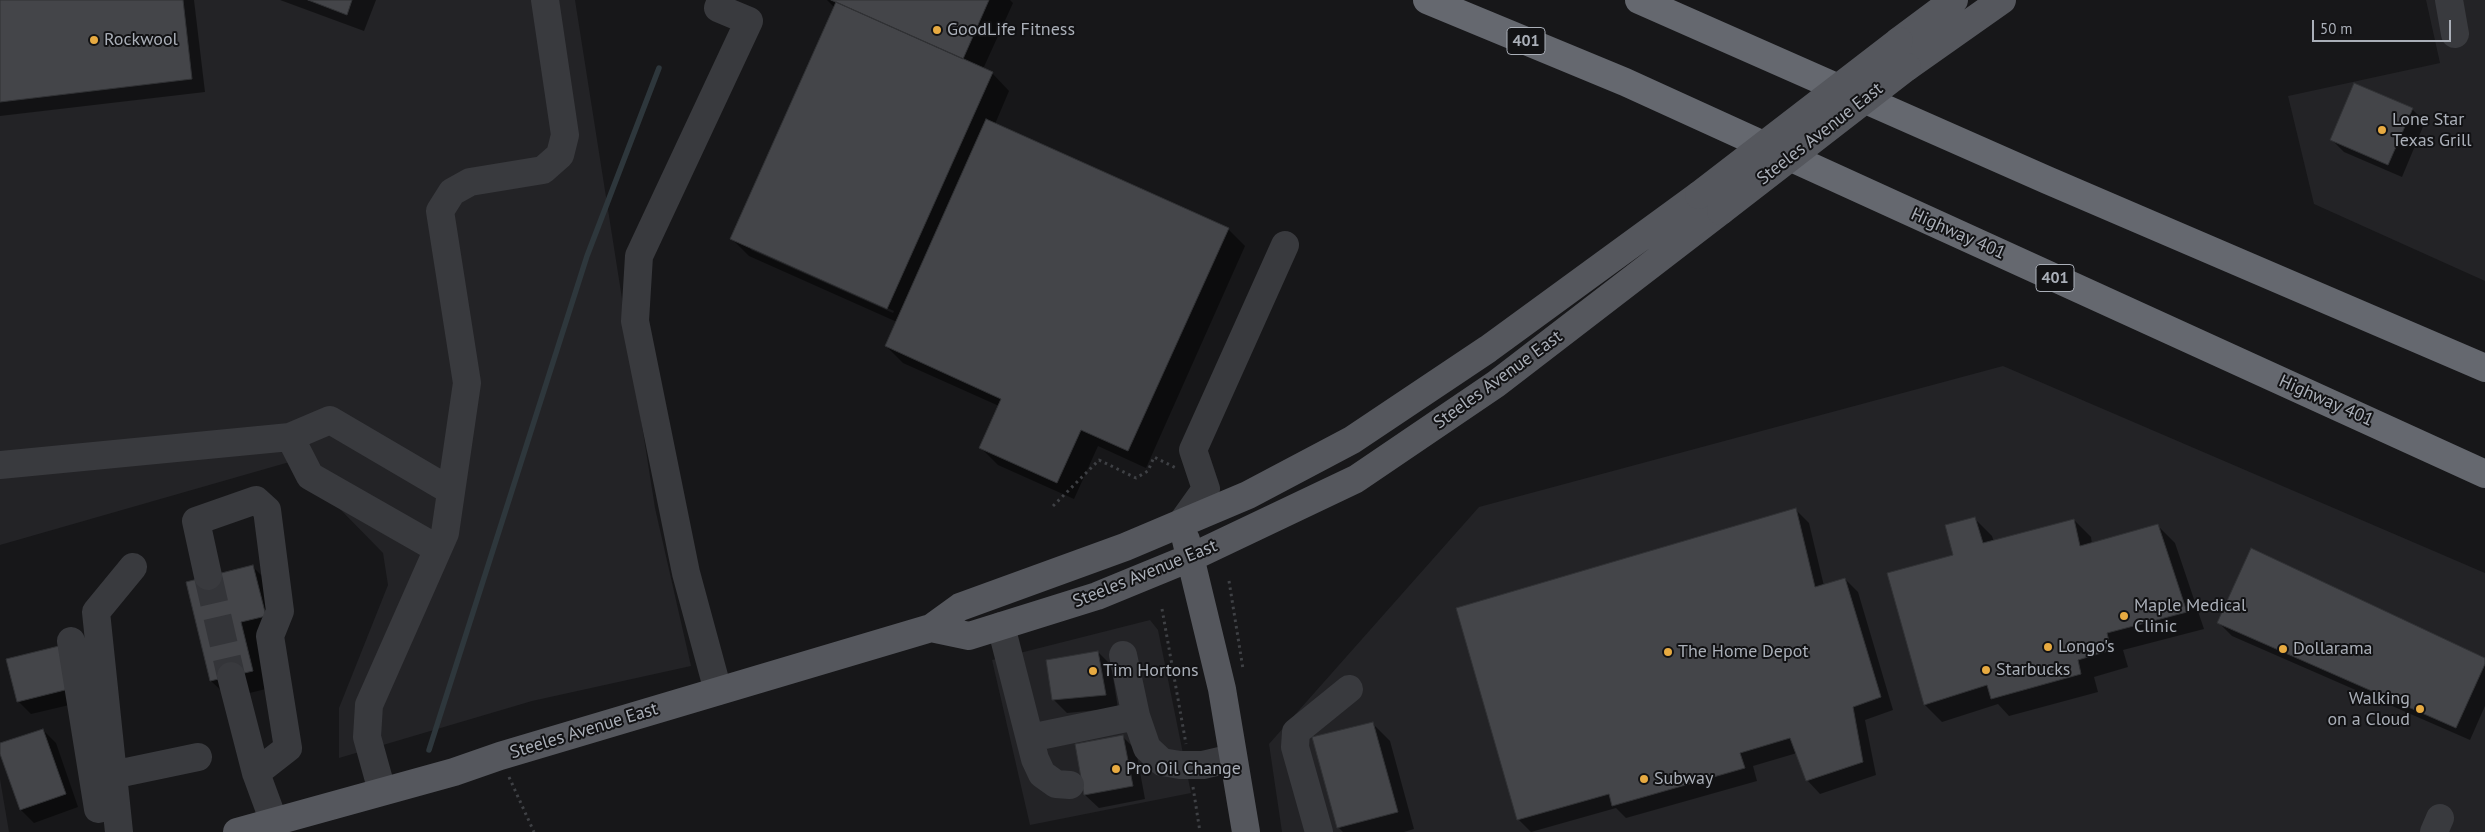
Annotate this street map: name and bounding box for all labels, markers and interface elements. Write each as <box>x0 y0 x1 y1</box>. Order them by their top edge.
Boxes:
scale bar <box>2315 10 2454 42</box>
place label: GoodLife Fitness <box>947 19 1075 41</box>
text: 50 m <box>2320 19 2353 38</box>
marker: GoodLife Fitness <box>931 24 943 36</box>
road number: 401 <box>1507 27 1545 54</box>
place label: Rockwool <box>104 29 178 51</box>
marker: Rockwool <box>88 34 100 46</box>
street label: Steeles Avenue East <box>1753 78 1887 190</box>
place label: Lone Star Texas Grill <box>2392 109 2471 152</box>
marker: Lone Star Texas Grill <box>2376 124 2388 136</box>
street label: Highway 401 <box>1907 204 2009 264</box>
road number: 401 <box>2036 264 2074 292</box>
street label: Steeles Avenue East <box>1430 326 1566 434</box>
street label: Highway 401 <box>2275 371 2377 431</box>
street label: Steeles Avenue East <box>1070 535 1220 613</box>
place label: Maple Medical Clinic <box>2134 595 2246 638</box>
marker: Maple Medical Clinic <box>2118 610 2130 622</box>
place label: Longo's <box>2058 636 2114 658</box>
place label: Dollarama <box>2293 638 2372 660</box>
place label: The Home Depot <box>1678 641 1808 663</box>
marker: Longo's <box>2042 641 2054 653</box>
marker: Dollarama <box>2277 643 2289 655</box>
marker: The Home Depot <box>1662 646 1674 658</box>
place label: Starbucks <box>1996 659 2070 681</box>
place label: Tim Hortons <box>1103 660 1199 682</box>
marker: Starbucks <box>1980 664 1992 676</box>
marker: Tim Hortons <box>1087 665 1099 677</box>
place label: Walking on a Cloud <box>2327 688 2410 731</box>
street label: Steeles Avenue East <box>507 698 661 764</box>
marker: Walking on a Cloud <box>2414 703 2426 715</box>
place label: Pro Oil Change <box>1126 758 1241 780</box>
marker: Pro Oil Change <box>1110 763 1122 775</box>
place label: Subway <box>1654 768 1713 790</box>
marker: Subway <box>1638 773 1650 785</box>

